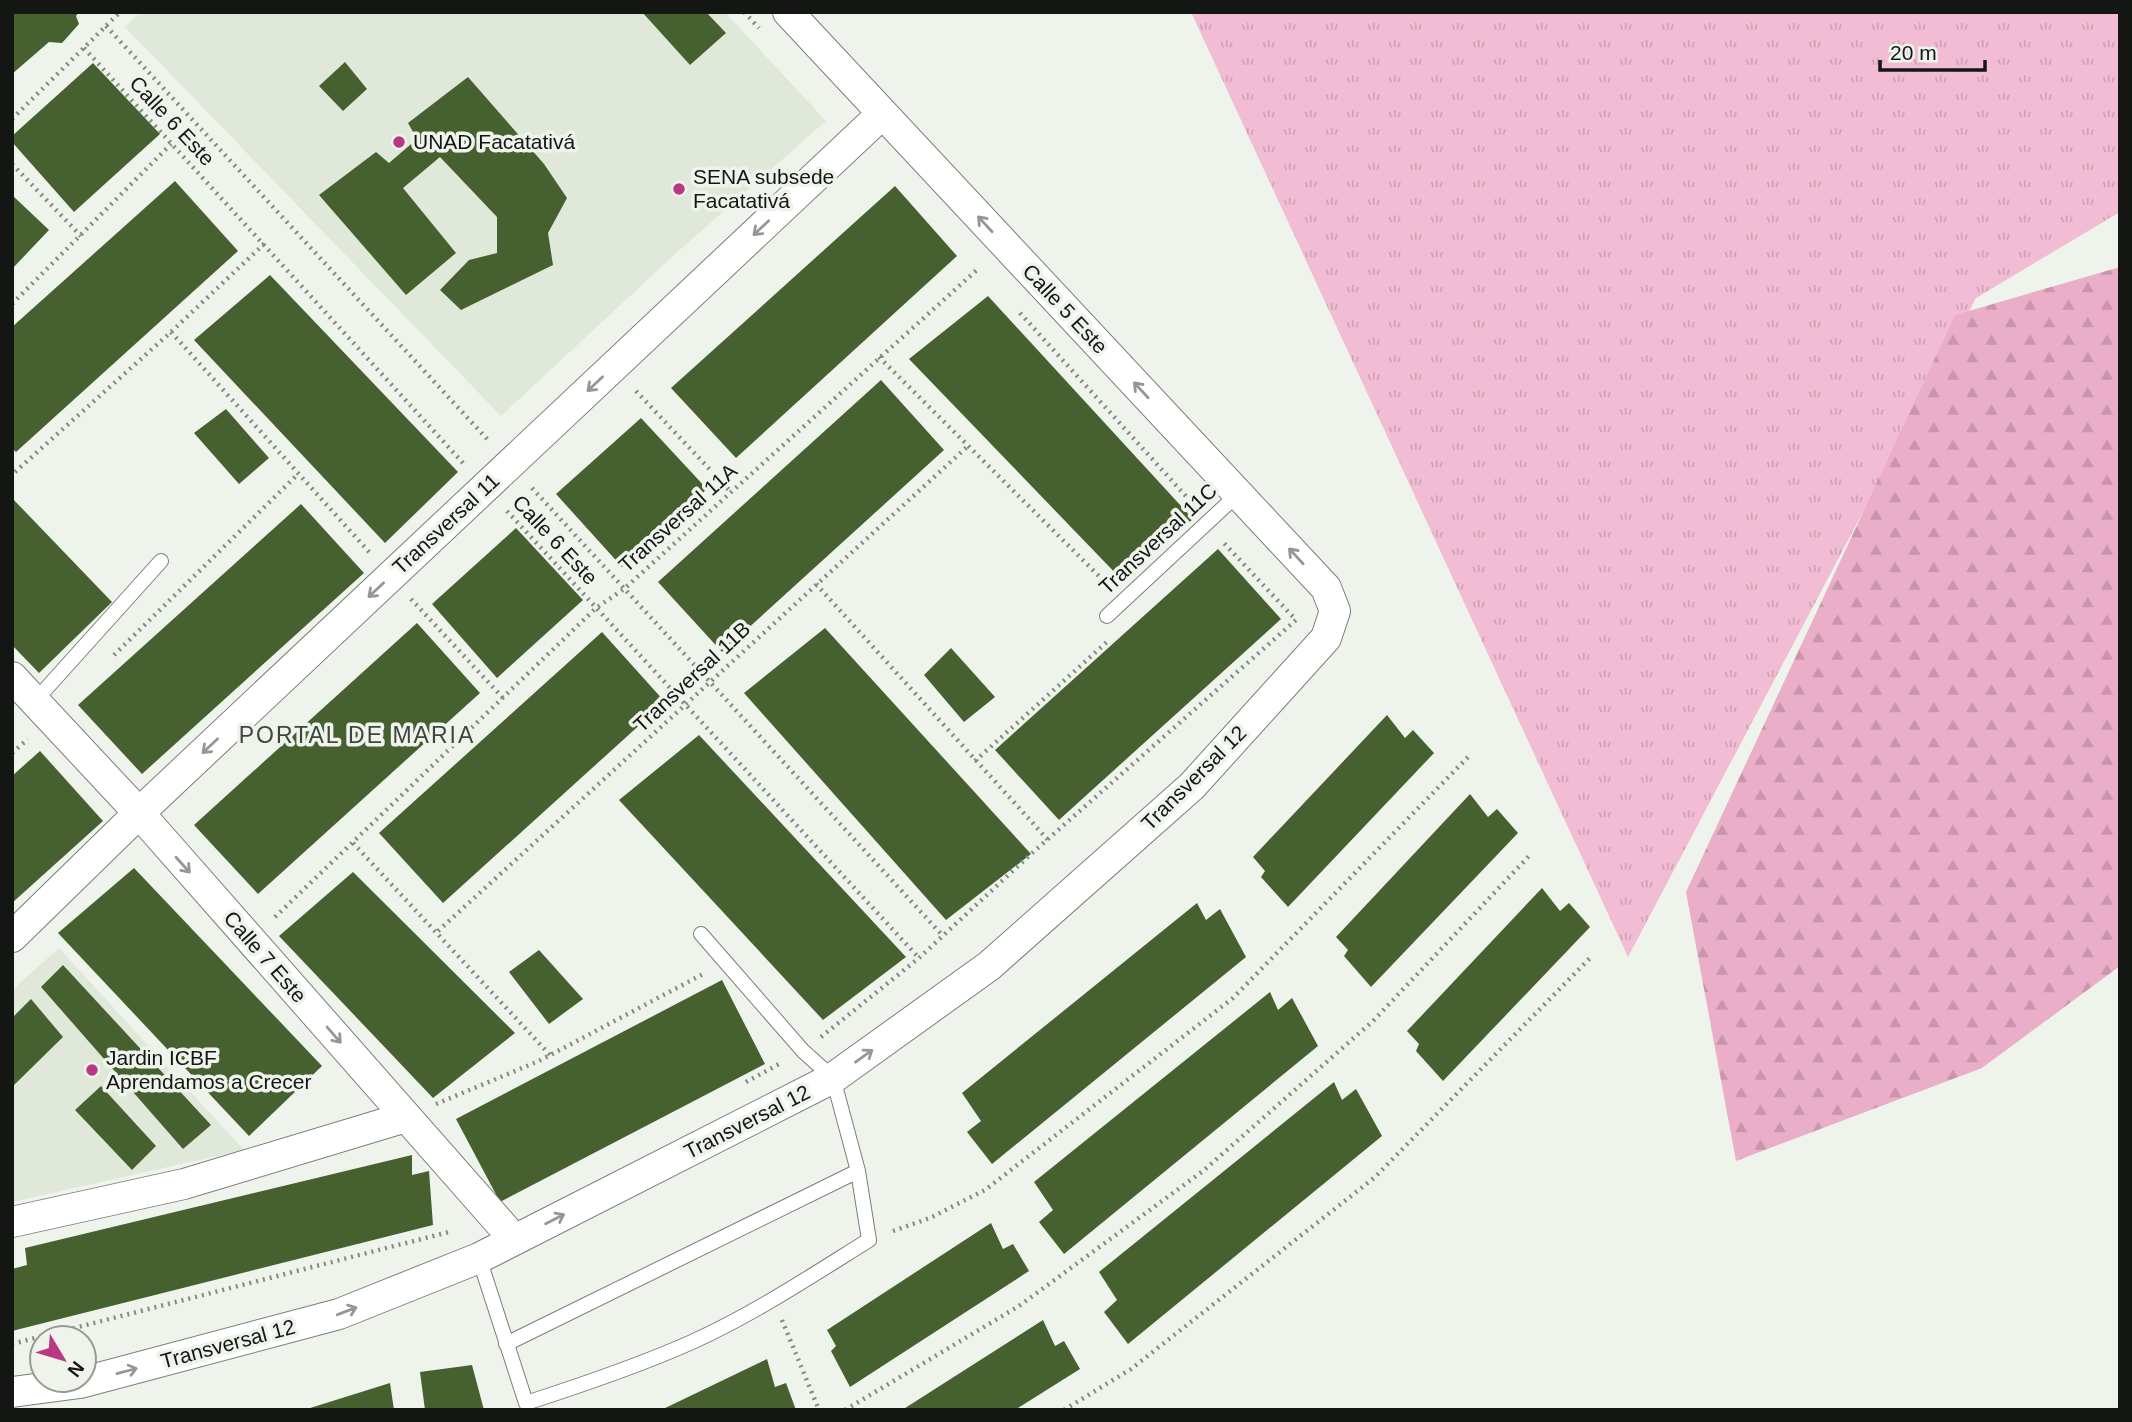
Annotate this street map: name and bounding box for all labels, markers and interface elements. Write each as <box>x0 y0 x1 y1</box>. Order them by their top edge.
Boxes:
scale bar <box>1880 28 1985 72</box>
text: 20 m <box>1890 41 1937 64</box>
street label: Calle 6 Este <box>125 71 219 170</box>
place label: UNAD Facatativá <box>413 130 576 153</box>
marker: UNAD Facatativá <box>391 134 407 150</box>
place label: SENA subsede Facatativá <box>693 165 834 212</box>
marker: SENA subsede Facatativá <box>671 181 687 197</box>
one-way arrow <box>977 215 993 233</box>
one-way arrow <box>752 220 770 236</box>
street label: Calle 5 Este <box>1018 259 1112 358</box>
one-way arrow <box>587 375 604 392</box>
one-way arrow <box>1132 382 1149 399</box>
street label: Transversal 11A <box>614 459 741 577</box>
street label: Transversal 11 <box>388 469 503 579</box>
street label: Transversal 11C <box>1094 478 1221 599</box>
street label: Calle 6 Este <box>508 490 602 589</box>
one-way arrow <box>1288 548 1305 565</box>
one-way arrow <box>367 582 385 598</box>
street label: Transversal 11B <box>629 617 755 736</box>
street label: Transversal 12 <box>1137 721 1251 835</box>
district label: PORTAL DE MARIA <box>239 722 475 748</box>
one-way arrow <box>202 737 219 754</box>
one-way arrow <box>175 855 191 873</box>
street label: Calle 7 Este <box>220 906 311 1007</box>
one-way arrow <box>326 1026 342 1044</box>
place label: Jardin ICBF Aprendamos a Crecer <box>106 1046 311 1093</box>
one-way arrow <box>854 1049 873 1063</box>
marker: Jardin ICBF Aprendamos a Crecer <box>84 1062 100 1078</box>
street label: Transversal 12 <box>680 1080 814 1163</box>
one-way arrow <box>544 1212 565 1226</box>
one-way arrow <box>335 1304 357 1316</box>
street label: Transversal 12 <box>158 1315 298 1372</box>
north arrow <box>28 1324 98 1394</box>
text: N <box>64 1357 89 1381</box>
one-way arrow <box>116 1363 138 1376</box>

